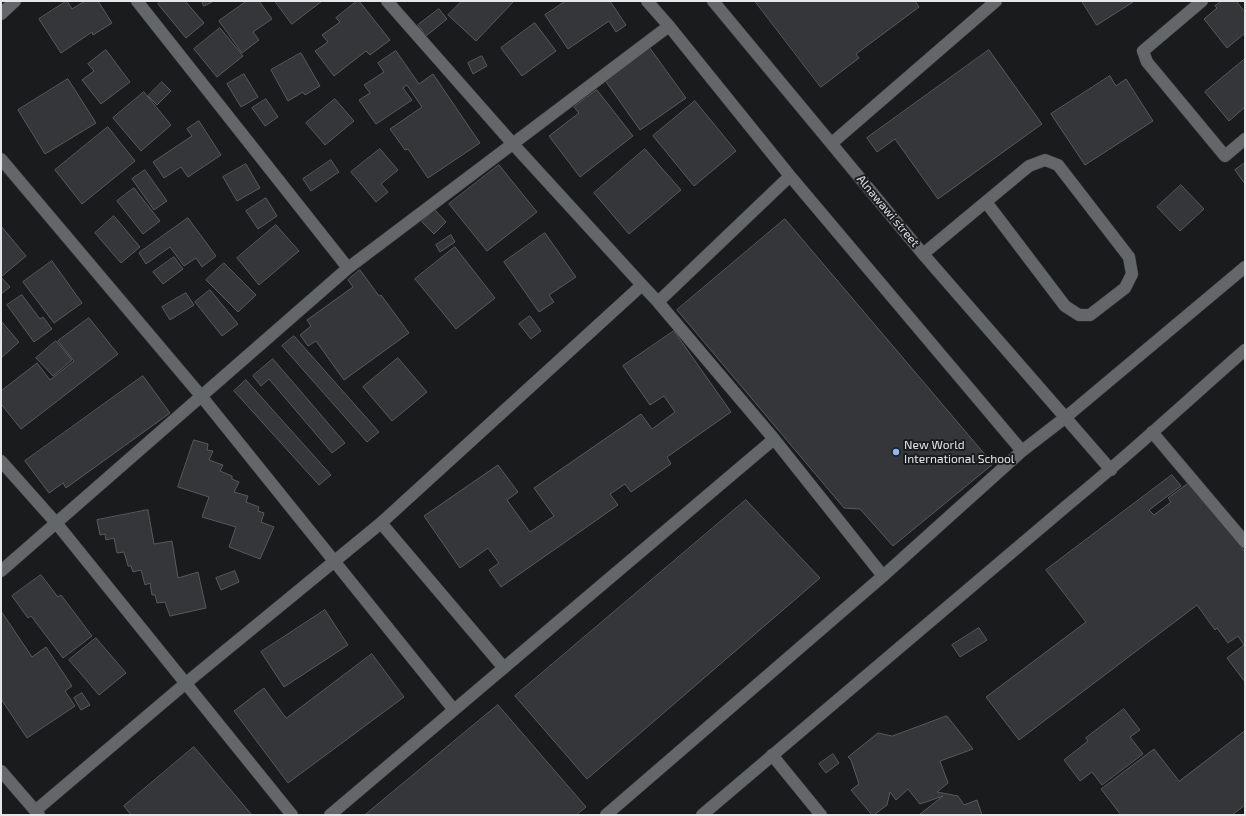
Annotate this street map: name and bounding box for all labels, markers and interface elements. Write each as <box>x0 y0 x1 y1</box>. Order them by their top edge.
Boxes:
street label: Alnawawi street <box>854 172 922 250</box>
place label: New World International School <box>904 438 1014 466</box>
marker: New World International School <box>891 447 901 457</box>

